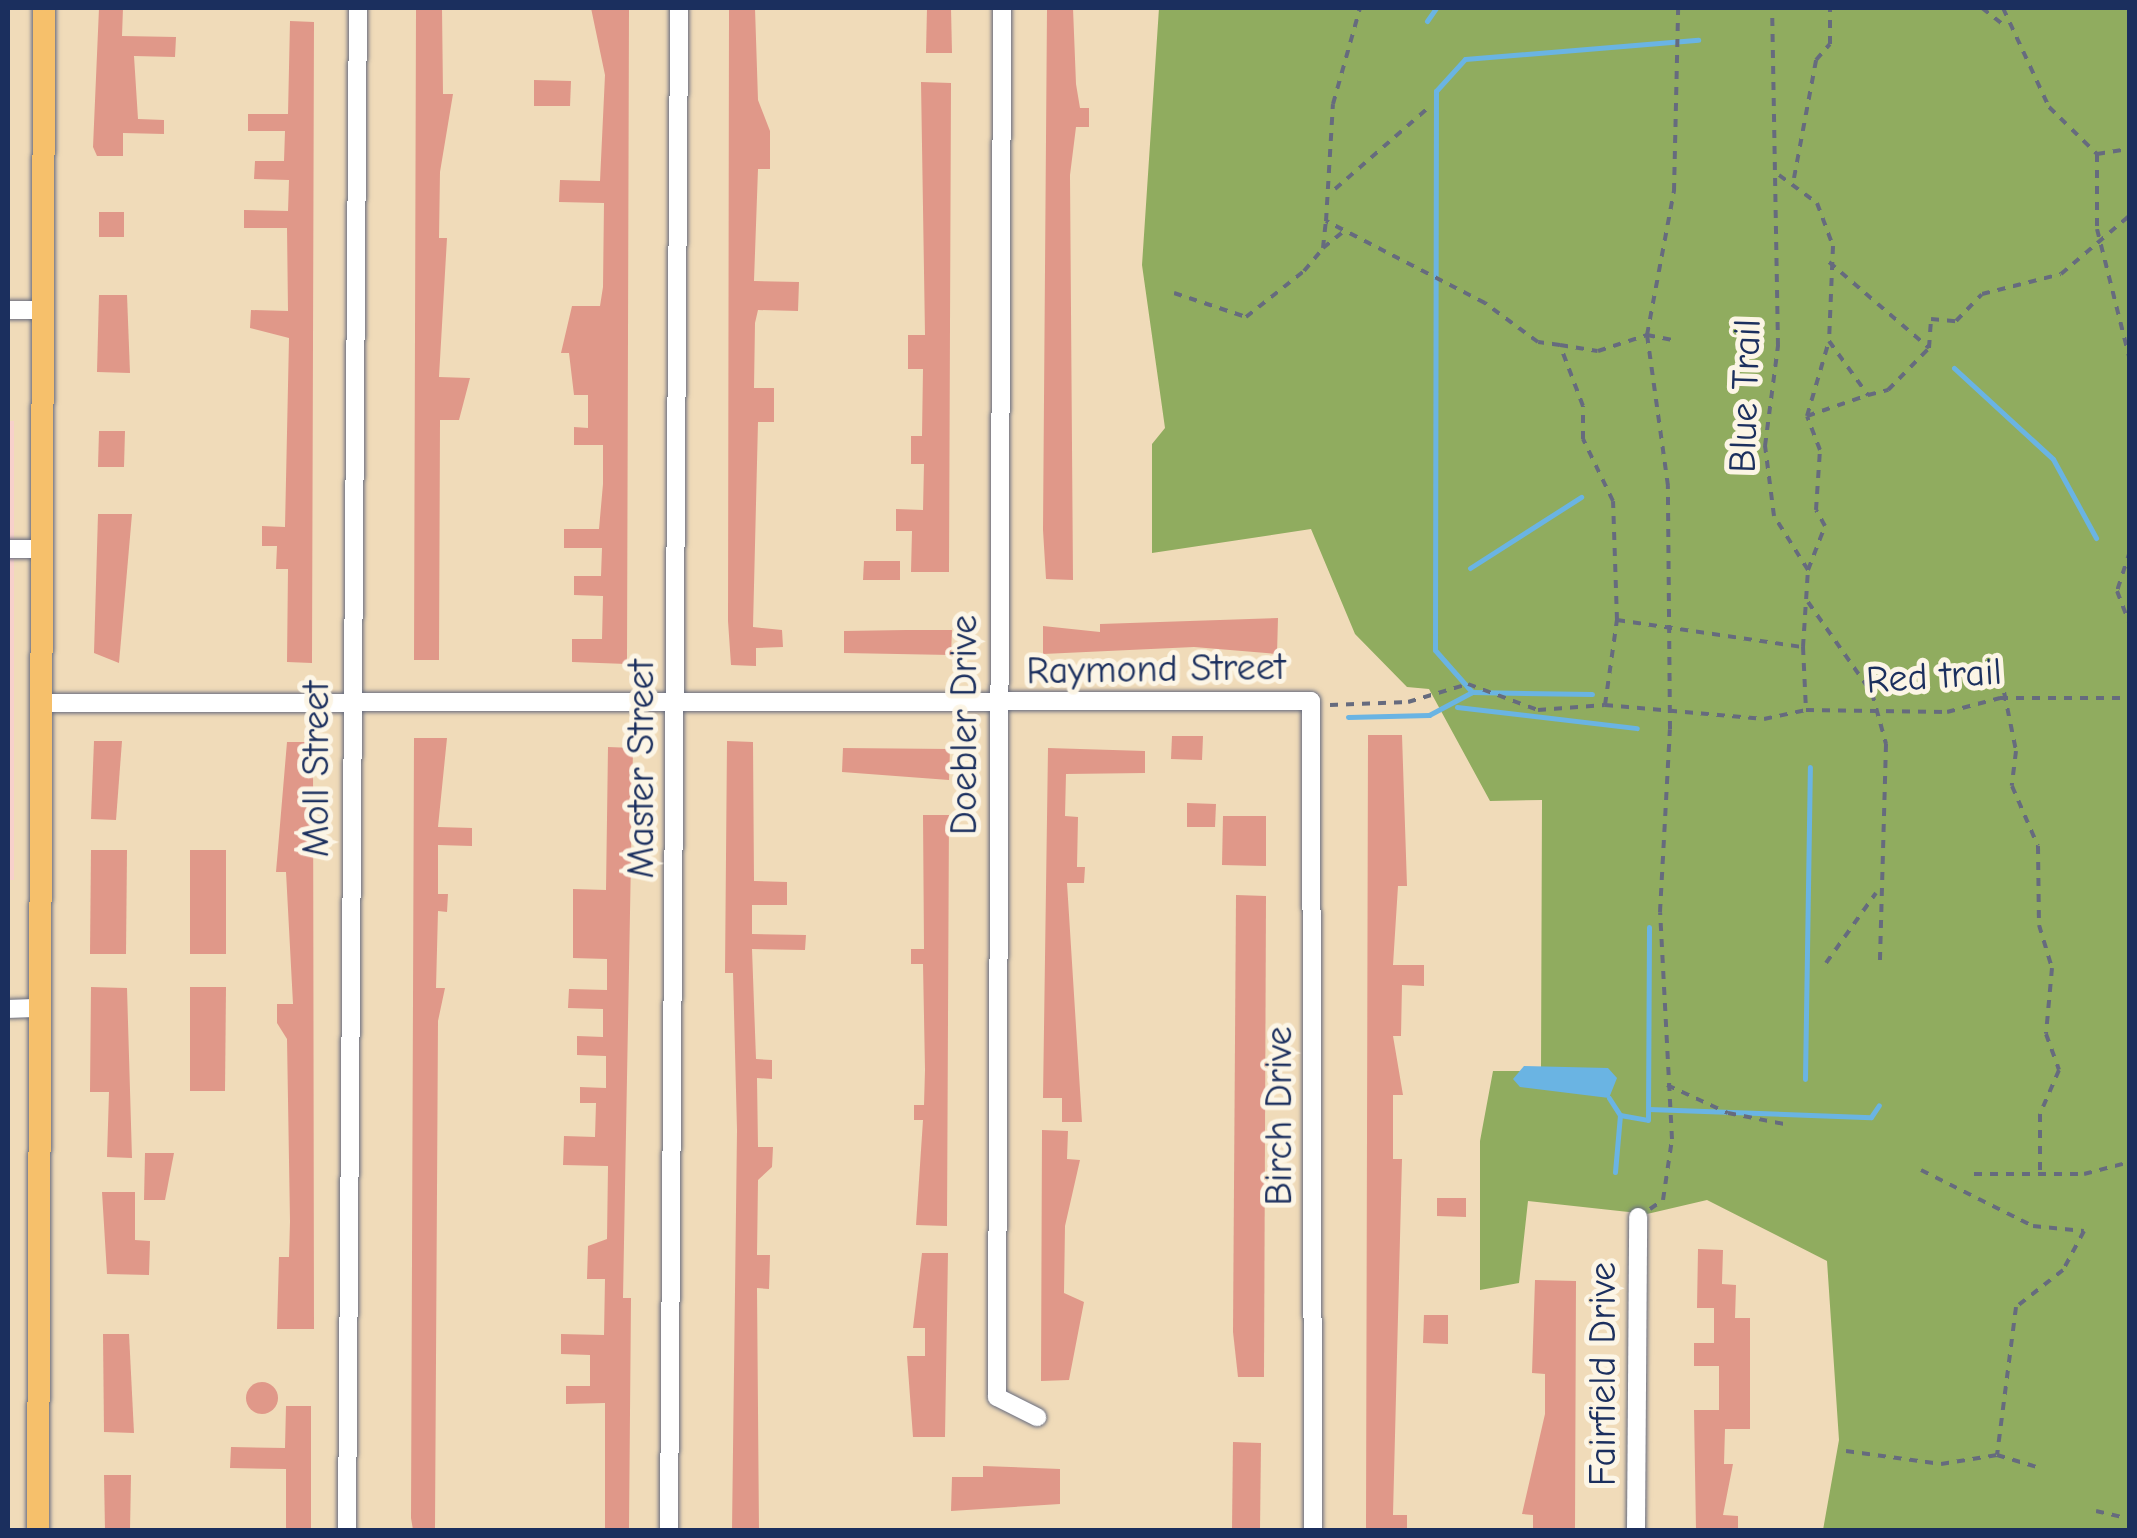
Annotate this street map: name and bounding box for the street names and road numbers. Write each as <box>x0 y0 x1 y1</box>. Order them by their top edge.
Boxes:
street label: Blue Trail <box>1721 318 1771 474</box>
street label: Doebler Drive <box>942 615 988 835</box>
street label: Raymond Street <box>1026 645 1286 695</box>
street label: Red trail <box>1865 650 2003 704</box>
street label: Master Street <box>619 660 665 878</box>
street label: Moll Street <box>294 681 340 857</box>
street label: Birch Drive <box>1257 1026 1303 1206</box>
street label: Fairfield Drive <box>1581 1262 1627 1486</box>

